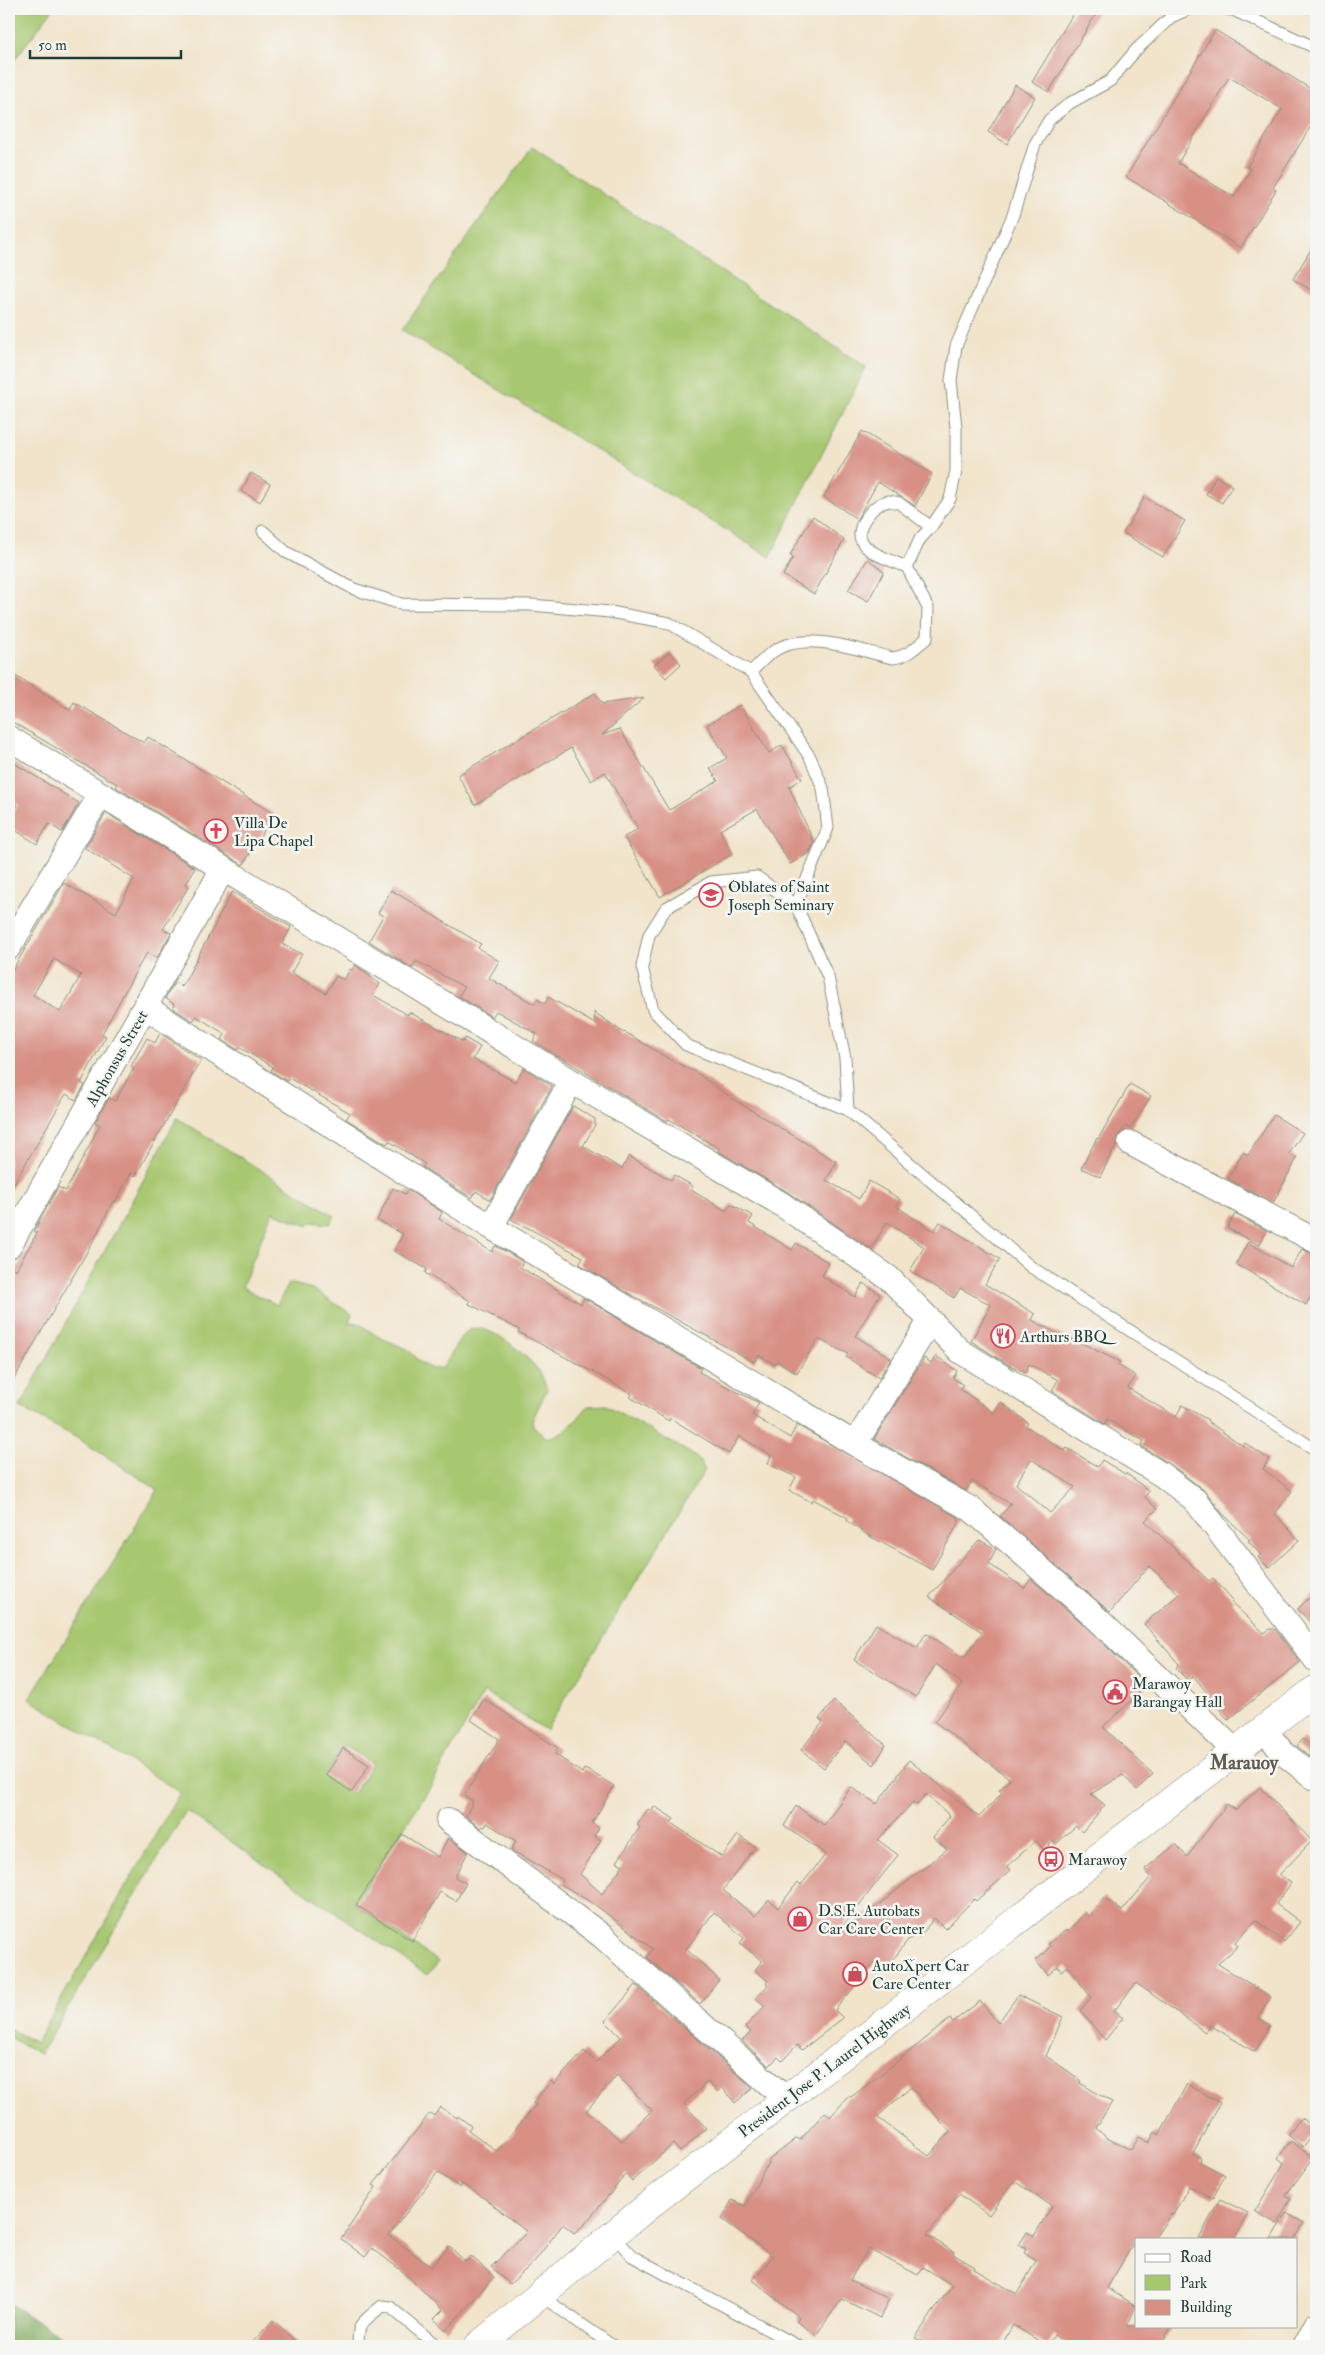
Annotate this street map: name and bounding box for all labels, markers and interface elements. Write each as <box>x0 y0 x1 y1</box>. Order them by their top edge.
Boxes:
scale bar <box>30 28 181 60</box>
text: 50 m <box>38 36 67 55</box>
place label: Villa De Lipa Chapel <box>234 813 313 852</box>
church icon: Villa De Lipa Chapel <box>203 818 229 844</box>
place label: Oblates of Saint Joseph Seminary <box>727 877 835 916</box>
school or university icon: Oblates of Saint Joseph Seminary <box>698 882 724 908</box>
street label: Alphonsus Street <box>81 1007 153 1112</box>
restaurant icon: Arthurs BBQ <box>990 1323 1016 1349</box>
place label: Arthurs BBQ <box>1019 1327 1118 1347</box>
place label: Marawoy Barangay Hall <box>1132 1674 1222 1712</box>
public building icon: Marawoy Barangay Hall <box>1102 1679 1128 1705</box>
district label: Marauoy <box>1209 1751 1279 1776</box>
bus stop icon: Marawoy <box>1038 1846 1064 1872</box>
place label: Marawoy <box>1068 1850 1128 1870</box>
place label: D.S.E. Autobats Car Care Center <box>818 1901 924 1939</box>
shop icon: D.S.E. Autobats Car Care Center <box>787 1906 813 1932</box>
place label: AutoXpert Car Care Center <box>871 1956 969 1994</box>
shop icon: AutoXpert Car Care Center <box>842 1961 868 1987</box>
street label: President Jose P. Laurel Highway <box>735 1999 916 2143</box>
legend <box>1135 2238 1298 2328</box>
text: Road <box>1180 2248 1212 2267</box>
text: Park <box>1180 2274 1207 2293</box>
text: Building <box>1180 2298 1232 2317</box>

